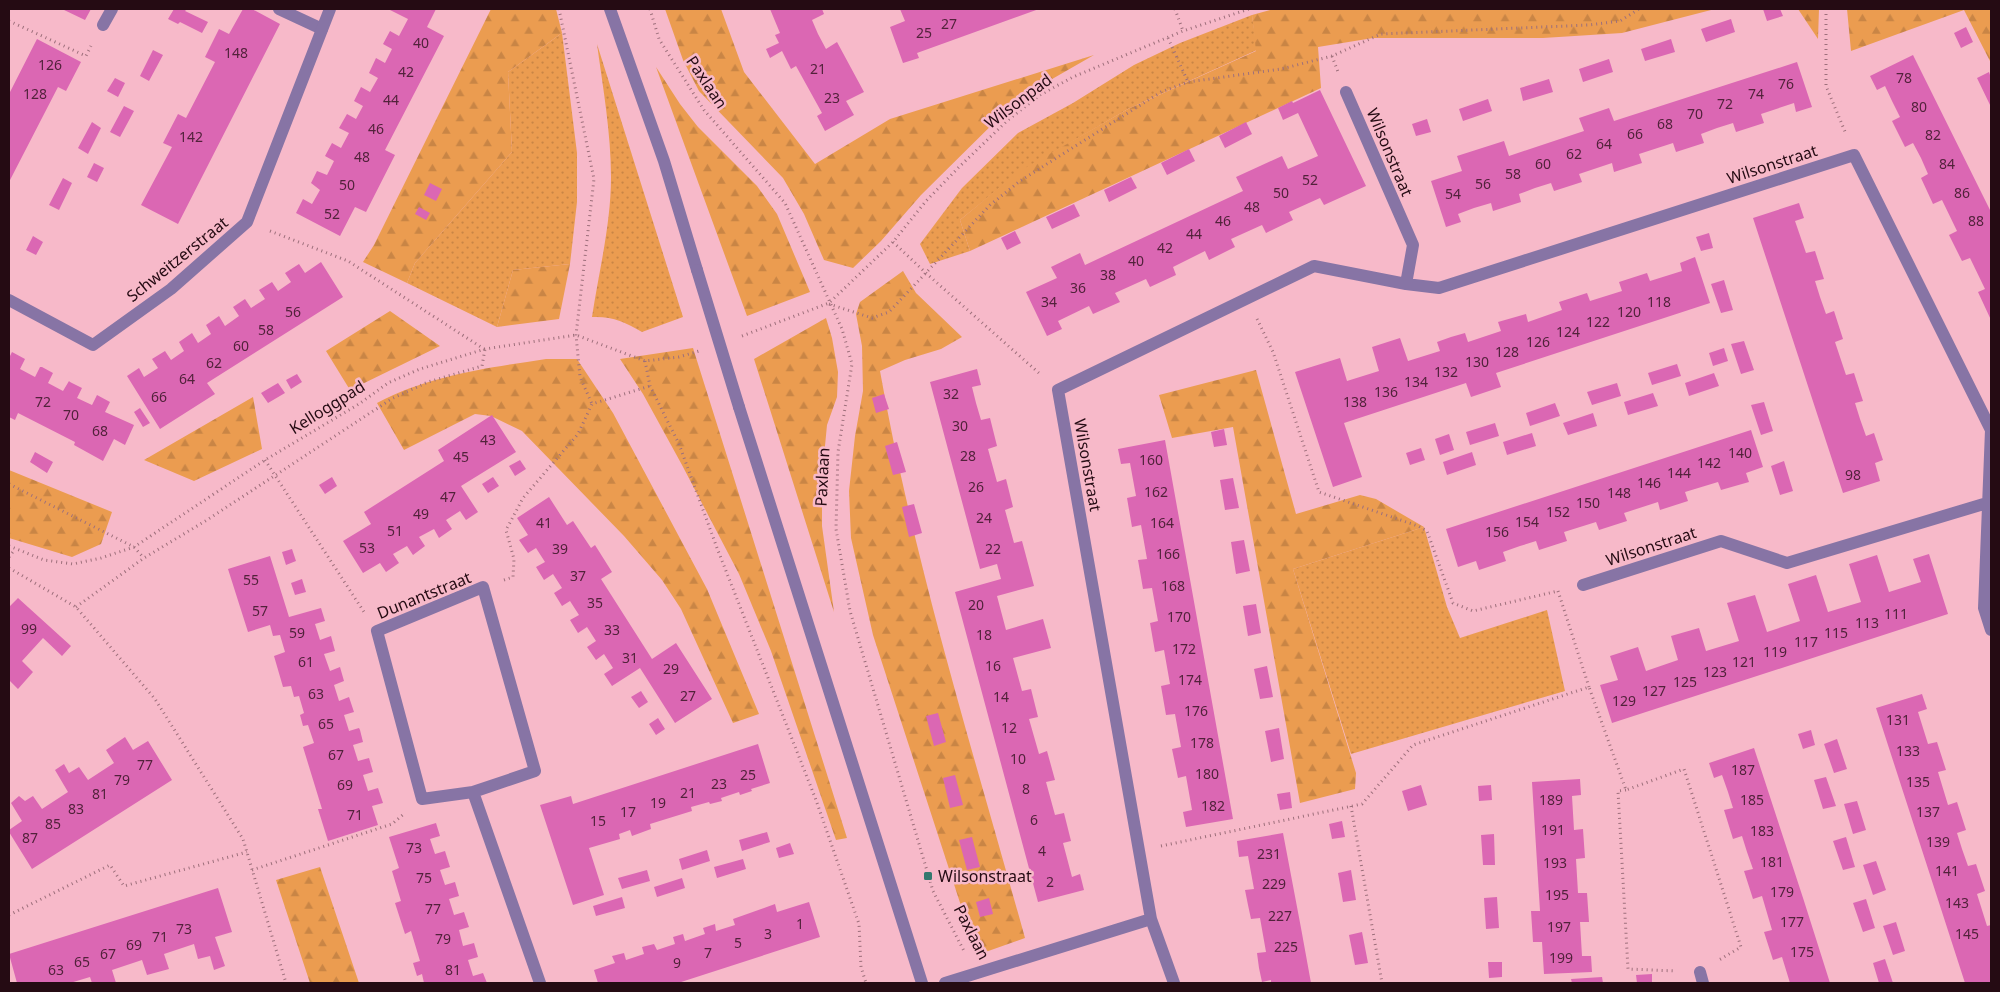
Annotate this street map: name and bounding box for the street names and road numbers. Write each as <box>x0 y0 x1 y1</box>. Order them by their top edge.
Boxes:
street label: Paxlaan <box>681 51 733 113</box>
street label: Wilsonpad <box>980 68 1056 134</box>
street label: Wilsonstraat <box>1362 105 1419 200</box>
street label: Wilsonstraat <box>1724 139 1820 189</box>
street label: Schweitzerstraat <box>122 211 232 307</box>
street label: Kelloggpad <box>285 375 369 439</box>
street label: Wilsonstraat <box>1069 417 1107 513</box>
street label: Paxlaan <box>809 447 835 507</box>
street label: Wilsonstraat <box>1603 521 1699 571</box>
street label: Dunantstraat <box>374 566 474 624</box>
street label: Paxlaan <box>949 901 995 963</box>

